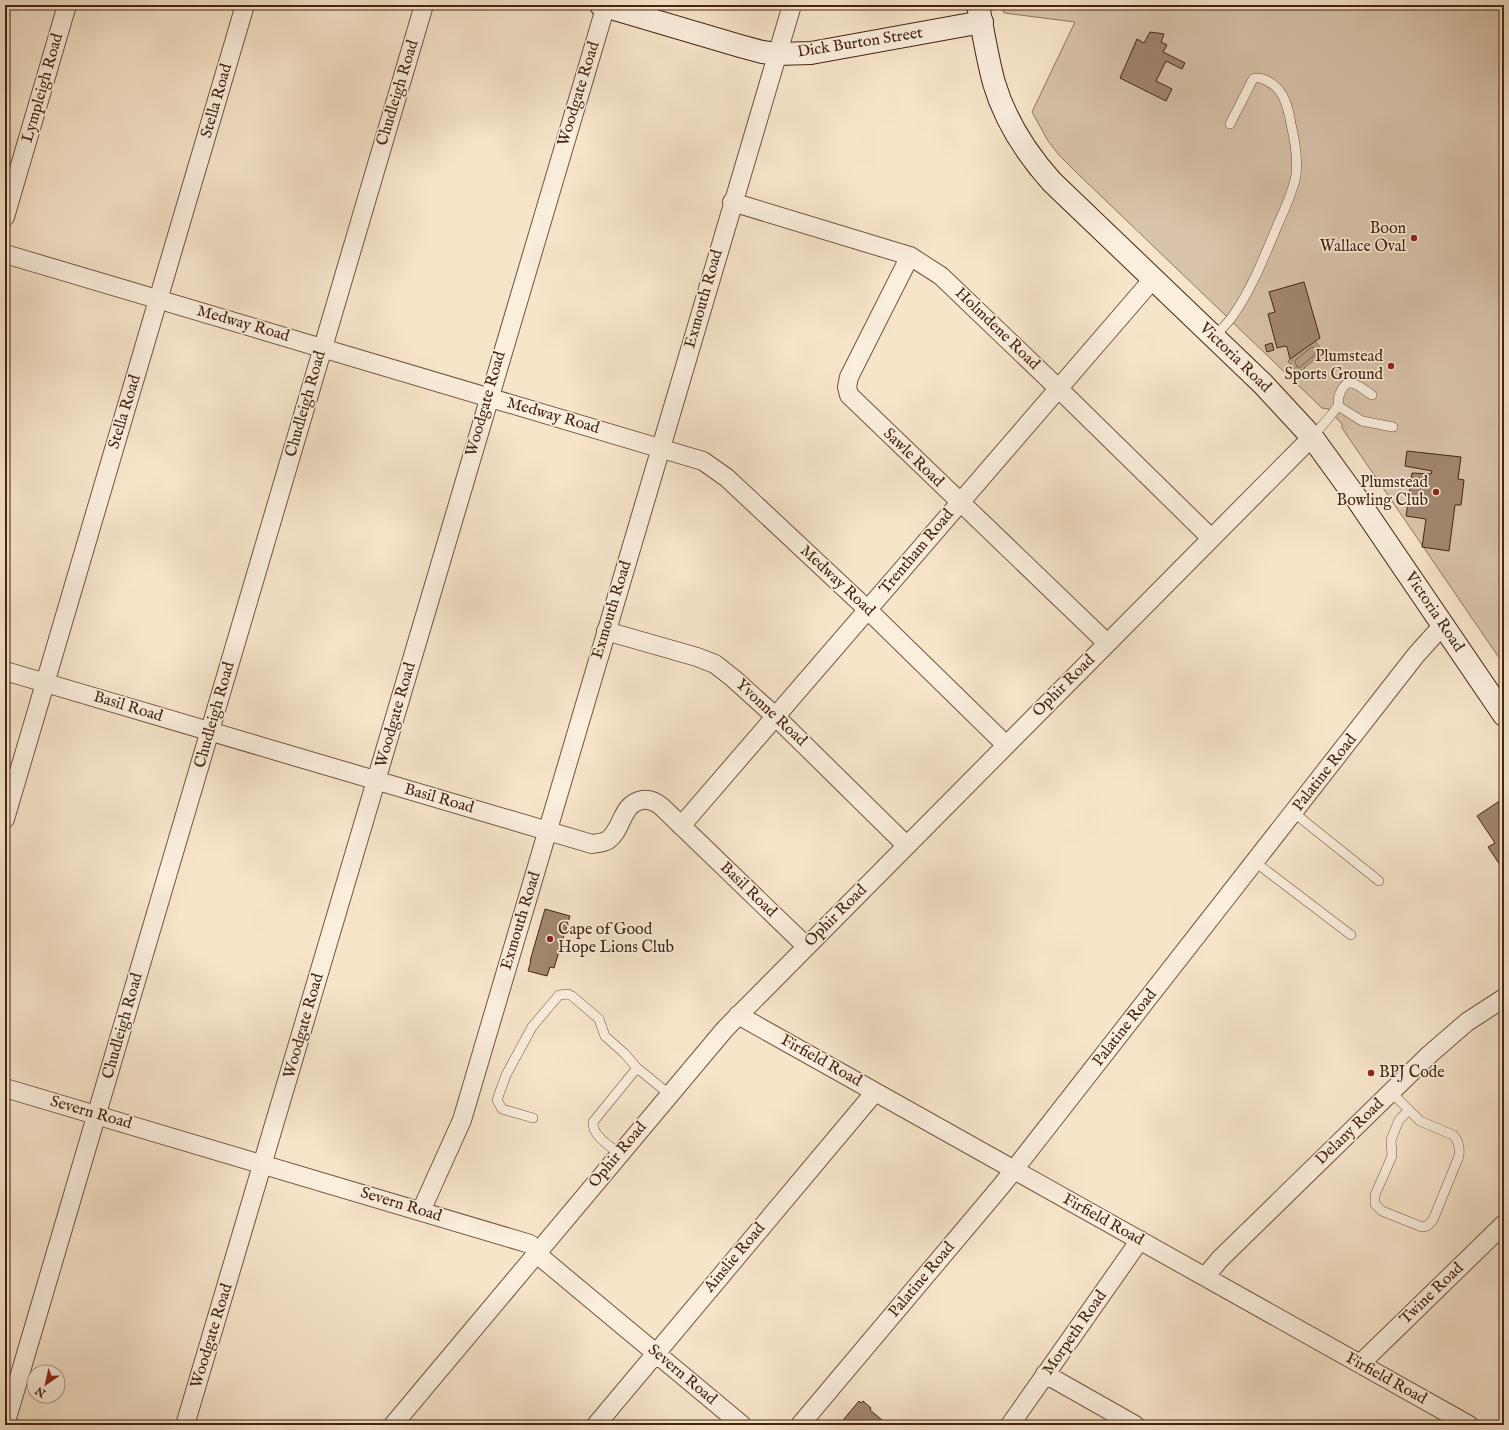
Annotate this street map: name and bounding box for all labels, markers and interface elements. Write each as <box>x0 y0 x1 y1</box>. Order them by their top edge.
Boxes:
street label: Dick Burton Street <box>796 23 925 63</box>
street label: Lympleigh Road <box>18 31 68 145</box>
street label: Chudleigh Road <box>372 37 424 148</box>
street label: Woodgate Road <box>554 39 605 149</box>
street label: Stella Road <box>197 61 237 140</box>
place label: Boon Wallace Oval <box>1320 219 1407 257</box>
marker: Boon Wallace Oval <box>1409 233 1419 243</box>
street label: Exmouth Road <box>680 247 728 351</box>
street label: Holmdene Road <box>950 284 1044 375</box>
street label: Medway Road <box>194 301 292 347</box>
street label: Victoria Road <box>1194 318 1275 398</box>
place label: Plumstead Sports Ground <box>1285 347 1383 385</box>
street label: Chudleigh Road <box>281 348 331 459</box>
street label: Woodgate Road <box>461 349 511 459</box>
marker: Plumstead Sports Ground <box>1386 361 1396 371</box>
street label: Stella Road <box>104 372 146 451</box>
street label: Medway Road <box>504 393 602 439</box>
street label: Sawle Road <box>878 424 948 492</box>
place label: Plumstead Bowling Club <box>1337 473 1428 511</box>
marker: Plumstead Bowling Club <box>1431 487 1441 497</box>
street label: Trentham Road <box>876 505 959 599</box>
street label: Medway Road <box>795 541 879 621</box>
street label: Exmouth Road <box>588 558 637 662</box>
street label: Victoria Road <box>1399 567 1468 656</box>
street label: Ophir Road <box>1029 650 1100 721</box>
street label: Chudleigh Road <box>190 659 240 770</box>
street label: Woodgate Road <box>371 660 421 770</box>
street label: Yvonne Road <box>731 675 811 751</box>
street label: Basil Road <box>91 687 166 727</box>
street label: Palatine Road <box>1289 730 1362 816</box>
street label: Basil Road <box>402 780 477 819</box>
street label: Basil Road <box>715 858 781 922</box>
street label: Exmouth Road <box>497 869 546 973</box>
street label: Ophir Road <box>801 880 872 951</box>
place label: Cape of Good Hope Lions Club <box>558 920 674 958</box>
marker: Cape of Good Hope Lions Club <box>545 934 555 944</box>
street label: Chudleigh Road <box>98 970 148 1081</box>
street label: Woodgate Road <box>279 971 329 1081</box>
street label: Palatine Road <box>1089 985 1162 1071</box>
street label: Firfield Road <box>777 1031 865 1092</box>
place label: BPJ Code <box>1379 1063 1445 1083</box>
marker: BPJ Code <box>1366 1068 1376 1078</box>
street label: Severn Road <box>48 1092 135 1134</box>
street label: Delany Road <box>1312 1094 1389 1170</box>
street label: Ophir Road <box>585 1118 652 1192</box>
street label: Severn Road <box>358 1183 445 1227</box>
street label: Firfield Road <box>1059 1190 1147 1251</box>
street label: Ainslie Road <box>699 1219 770 1298</box>
street label: Palatine Road <box>885 1238 960 1322</box>
street label: Twine Road <box>1396 1258 1468 1329</box>
street label: Woodgate Road <box>187 1281 238 1391</box>
street label: Morpeth Road <box>1038 1286 1112 1379</box>
street label: Severn Road <box>643 1340 721 1410</box>
street label: Firfield Road <box>1342 1349 1430 1410</box>
north arrow <box>26 1364 66 1404</box>
text: N <box>33 1383 50 1400</box>

